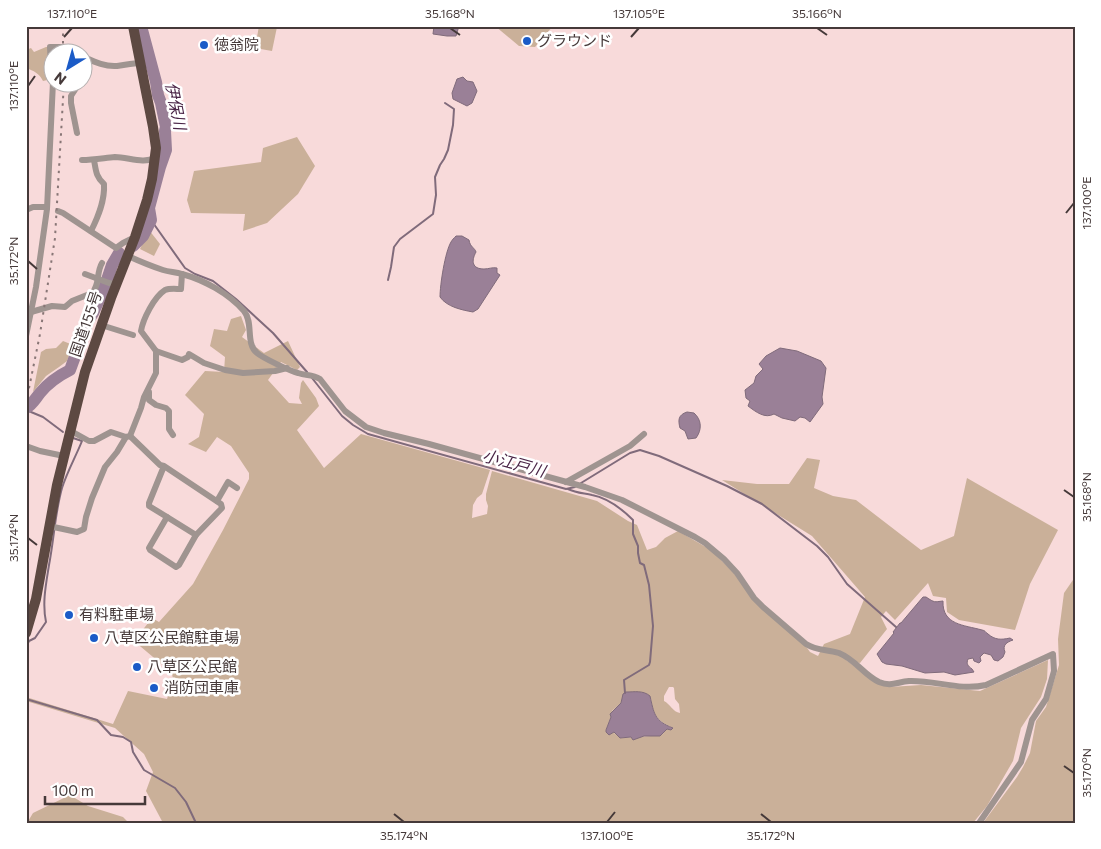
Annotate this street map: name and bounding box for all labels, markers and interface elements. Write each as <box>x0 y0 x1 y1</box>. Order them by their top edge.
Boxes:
text: 137.110°E <box>47 6 97 20</box>
text: 35.168°N <box>425 6 475 20</box>
text: 137.105°E <box>613 6 665 20</box>
text: 35.166°N <box>792 6 842 20</box>
place label: グラウンド <box>537 31 612 49</box>
place label: 徳翁院 <box>214 35 259 53</box>
marker: グラウンド <box>521 35 533 47</box>
marker: 徳翁院 <box>198 39 210 51</box>
north arrow <box>42 42 92 92</box>
text: 137.110°E <box>6 61 20 111</box>
text: N <box>51 69 69 89</box>
water label: 伊保川 <box>163 81 191 133</box>
text: 137.100°E <box>1079 177 1093 229</box>
text: 35.172°N <box>6 237 20 285</box>
street label: 国道155号 <box>65 288 105 359</box>
water label: 小江戸川 <box>481 445 549 480</box>
text: 35.168°N <box>1079 472 1093 522</box>
text: 35.174°N <box>6 514 20 562</box>
place label: 有料駐車場 <box>79 605 154 623</box>
marker: 有料駐車場 <box>63 609 75 621</box>
place label: 八草区公民館駐車場 <box>104 628 239 646</box>
marker: 八草区公民館駐車場 <box>88 632 100 644</box>
place label: 八草区公民館 <box>147 657 237 675</box>
marker: 八草区公民館 <box>131 661 143 673</box>
place label: 消防団車庫 <box>164 678 239 696</box>
marker: 消防団車庫 <box>148 682 160 694</box>
text: 35.170°N <box>1079 748 1093 798</box>
scale bar <box>45 774 145 806</box>
text: 100 m <box>52 781 94 799</box>
text: 35.174°N <box>380 828 428 842</box>
text: 137.100°E <box>581 828 633 842</box>
text: 35.172°N <box>747 828 795 842</box>

